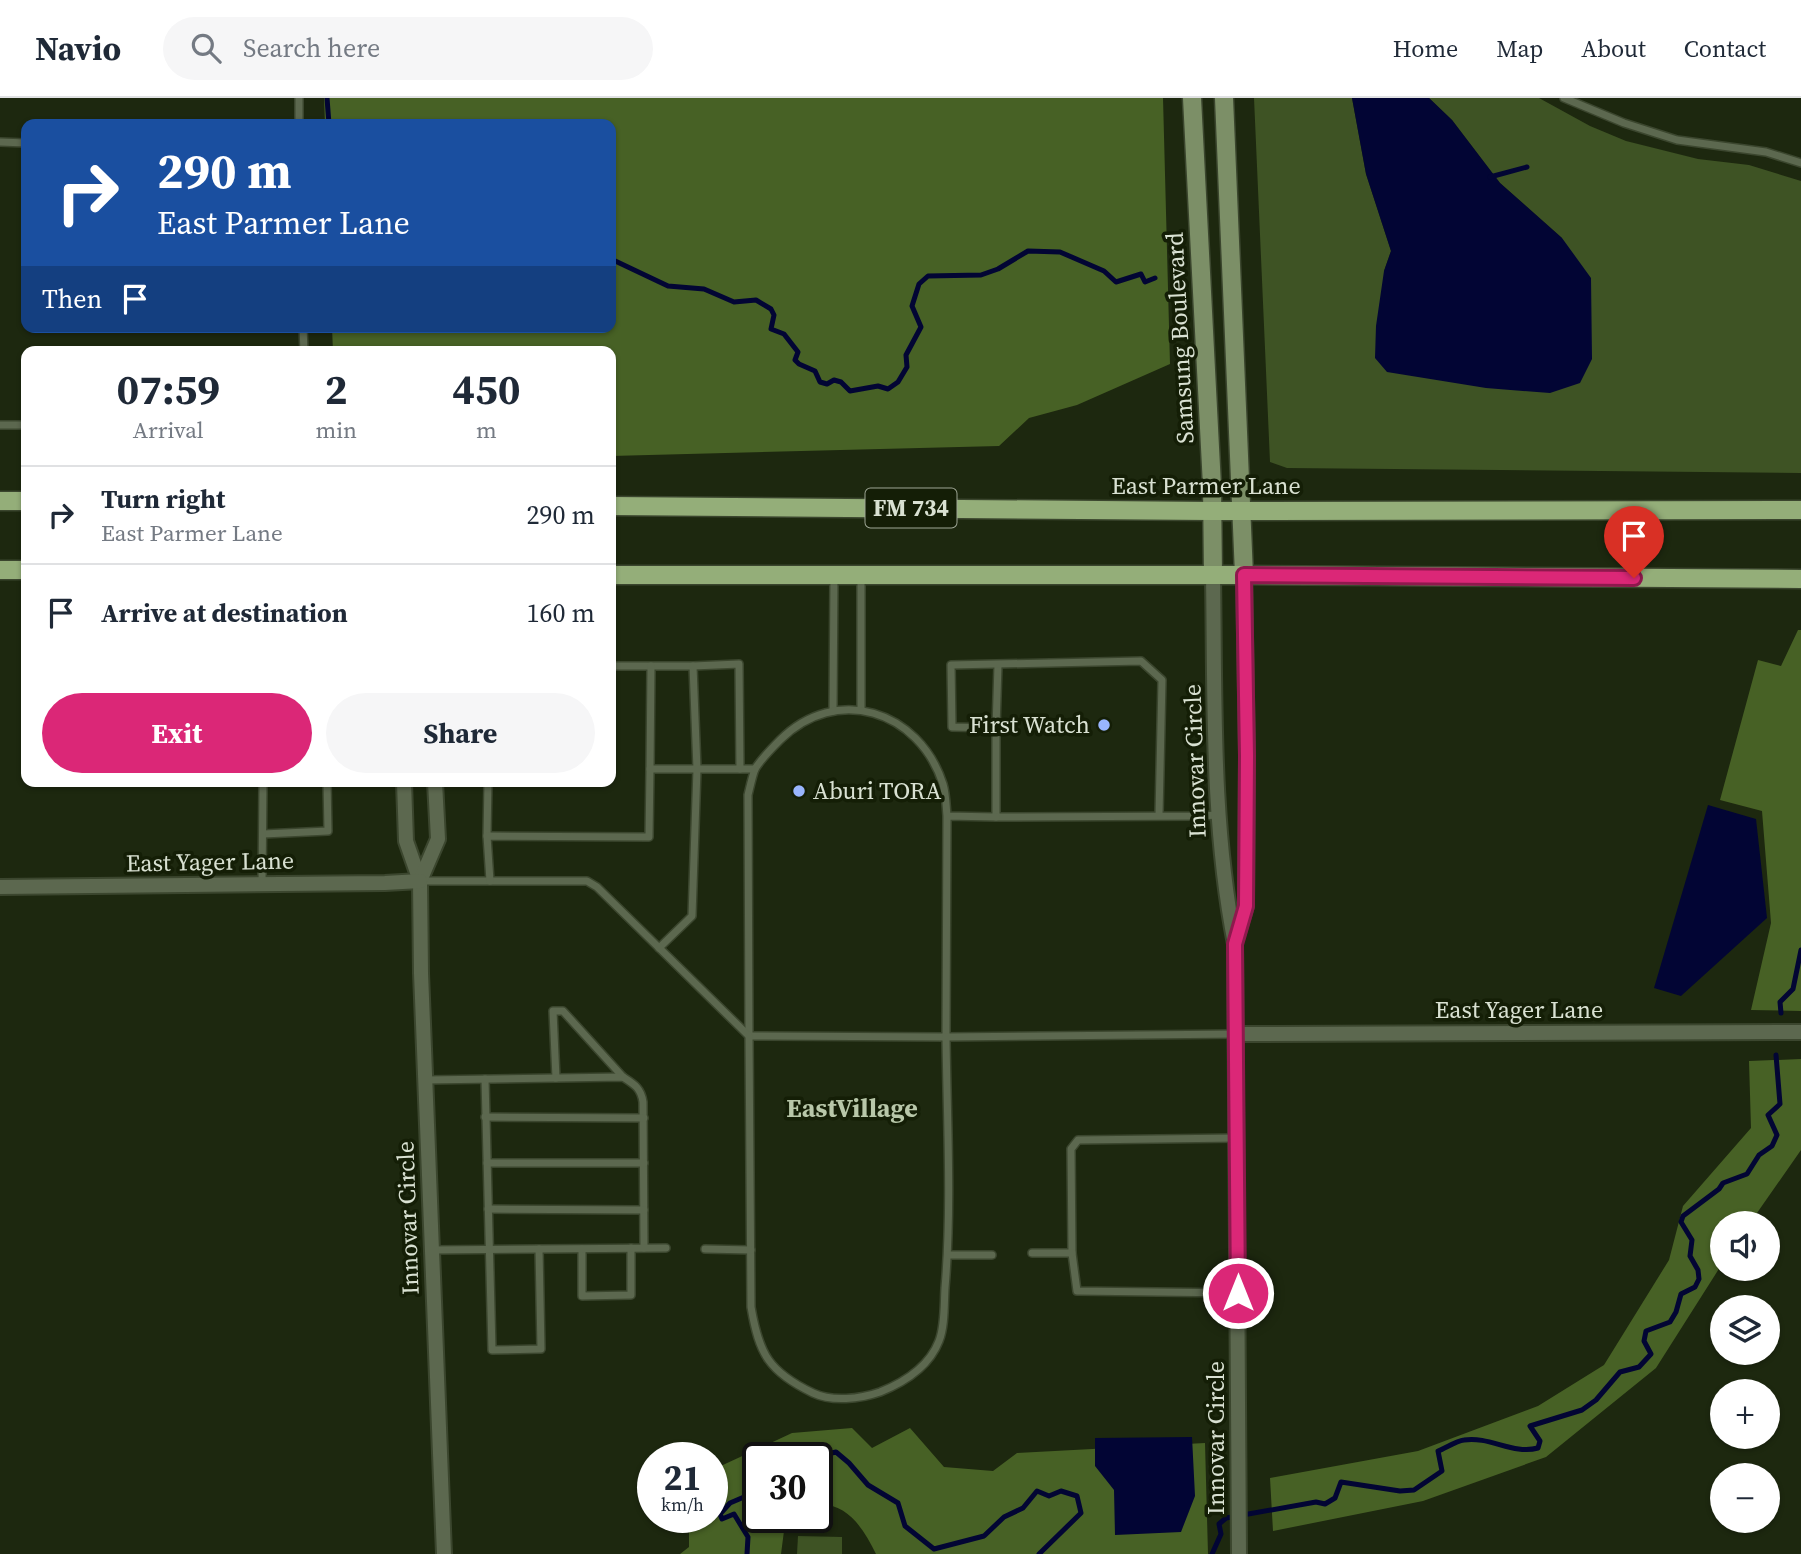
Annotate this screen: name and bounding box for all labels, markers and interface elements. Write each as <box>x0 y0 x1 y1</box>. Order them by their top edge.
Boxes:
search box <box>163 17 653 80</box>
text: Navio <box>35 26 121 71</box>
icon: search <box>187 29 225 67</box>
text: Search here <box>243 30 380 66</box>
text: Home <box>1393 32 1458 65</box>
text: Map <box>1496 32 1543 65</box>
text: About <box>1581 32 1646 65</box>
text: Contact <box>1684 32 1766 65</box>
text: 290 m <box>157 137 292 204</box>
icon: right <box>42 147 133 238</box>
text: East Parmer Lane <box>157 201 410 245</box>
street label: Samsung Boulevard <box>1157 231 1202 445</box>
icon: arrive <box>116 280 154 318</box>
text: Then <box>42 281 102 317</box>
text: 07:59 <box>116 360 220 418</box>
text: 2 <box>325 360 348 418</box>
text: 450 <box>452 360 521 418</box>
text: Arrival <box>133 414 204 446</box>
text: min <box>315 414 357 446</box>
text: m <box>476 414 497 446</box>
street label: East Parmer Lane <box>1111 469 1301 502</box>
text: Turn right <box>101 481 225 517</box>
road number: FM 734 <box>866 488 956 528</box>
icon: right <box>42 496 80 534</box>
text: 290 m <box>527 497 595 533</box>
pin <box>1604 506 1664 578</box>
text: East Parmer Lane <box>101 517 283 549</box>
icon: arrive <box>1615 517 1653 555</box>
icon: arrive <box>42 594 80 632</box>
text: Arrive at destination <box>101 595 348 631</box>
text: 160 m <box>527 595 595 631</box>
street label: Innovar Circle <box>1175 684 1214 838</box>
button: Exit <box>42 693 312 773</box>
button: Share <box>326 693 595 773</box>
place label: First Watch <box>969 708 1090 741</box>
marker: First Watch <box>1096 717 1112 733</box>
place label: Aburi TORA <box>813 774 941 807</box>
marker: Aburi TORA <box>791 783 807 799</box>
street label: East Yager Lane <box>126 844 294 879</box>
street label: East Yager Lane <box>1435 993 1603 1026</box>
district label: EastVillage <box>786 1090 918 1126</box>
street label: Innovar Circle <box>388 1141 427 1295</box>
map controls <box>1710 1211 1780 1533</box>
button: sound <box>1710 1211 1780 1281</box>
position arrow <box>1201 1256 1275 1330</box>
button: layers <box>1710 1295 1780 1365</box>
street label: Innovar Circle <box>1199 1361 1232 1515</box>
button: + <box>1710 1379 1780 1449</box>
speed limit sign: 30 <box>742 1442 833 1533</box>
text: 21 <box>664 1454 701 1502</box>
button: − <box>1710 1463 1780 1533</box>
text: km/h <box>661 1492 704 1517</box>

